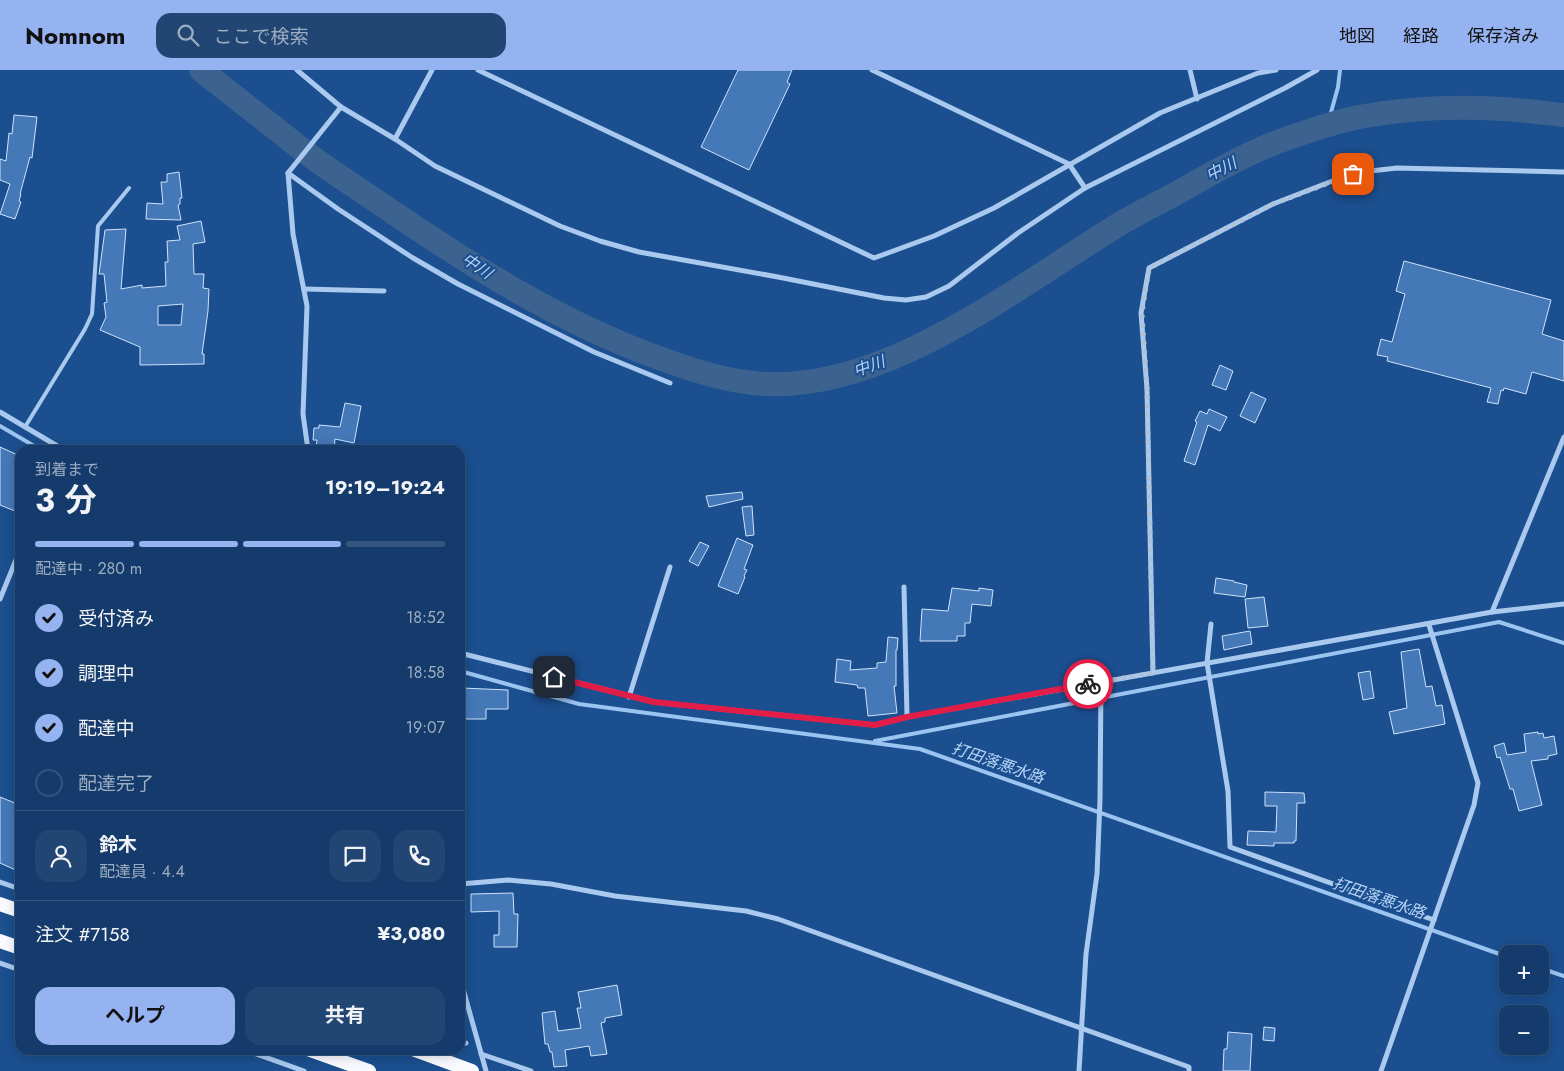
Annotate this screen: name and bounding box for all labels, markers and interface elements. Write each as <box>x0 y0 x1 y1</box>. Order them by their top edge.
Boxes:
search box <box>156 13 506 58</box>
text: Nomnom <box>25 18 126 53</box>
icon: search <box>174 21 202 49</box>
text: ここで検索 <box>214 23 309 50</box>
text: 地図 <box>1339 23 1375 49</box>
text: 経路 <box>1403 23 1439 49</box>
text: 保存済み <box>1467 23 1539 49</box>
water label: 中川 <box>1202 151 1242 187</box>
pin <box>1332 153 1374 195</box>
icon: bag <box>1339 160 1367 188</box>
water label: 中川 <box>457 248 498 286</box>
water label: 中川 <box>850 349 890 382</box>
text: 到着まで <box>35 458 99 481</box>
text: 19:19–19:24 <box>325 474 445 501</box>
text: 3 分 <box>35 477 96 523</box>
text: 配達中 · 280 m <box>35 557 142 580</box>
icon: check <box>35 604 63 632</box>
text: 受付済み <box>78 605 154 632</box>
text: 18:52 <box>406 606 445 629</box>
pin <box>533 656 575 698</box>
icon: check <box>35 659 63 687</box>
courier <box>1063 659 1113 709</box>
text: 調理中 <box>78 660 135 687</box>
text: 18:58 <box>407 661 445 684</box>
icon: home <box>540 663 568 691</box>
icon: bike <box>1074 670 1102 698</box>
icon: check <box>35 714 63 742</box>
text: 配達中 <box>78 715 135 742</box>
text: 19:07 <box>406 716 445 739</box>
water label: 打田落悪水路 <box>949 736 1049 790</box>
text: 配達完了 <box>78 770 154 797</box>
button: person <box>35 830 87 882</box>
button: chat <box>329 830 381 882</box>
button: phone <box>393 830 445 882</box>
text: 鈴木 <box>99 831 137 858</box>
text: 配達員 · 4.4 <box>99 860 185 883</box>
water label: 打田落悪水路 <box>1330 871 1430 925</box>
text: ¥3,080 <box>378 920 445 947</box>
text: 注文 #7158 <box>35 921 130 948</box>
map controls <box>1499 945 1549 1055</box>
button: + <box>1499 945 1549 995</box>
button: ヘルプ <box>35 987 235 1045</box>
button: 共有 <box>245 987 445 1045</box>
button: − <box>1499 1005 1549 1055</box>

